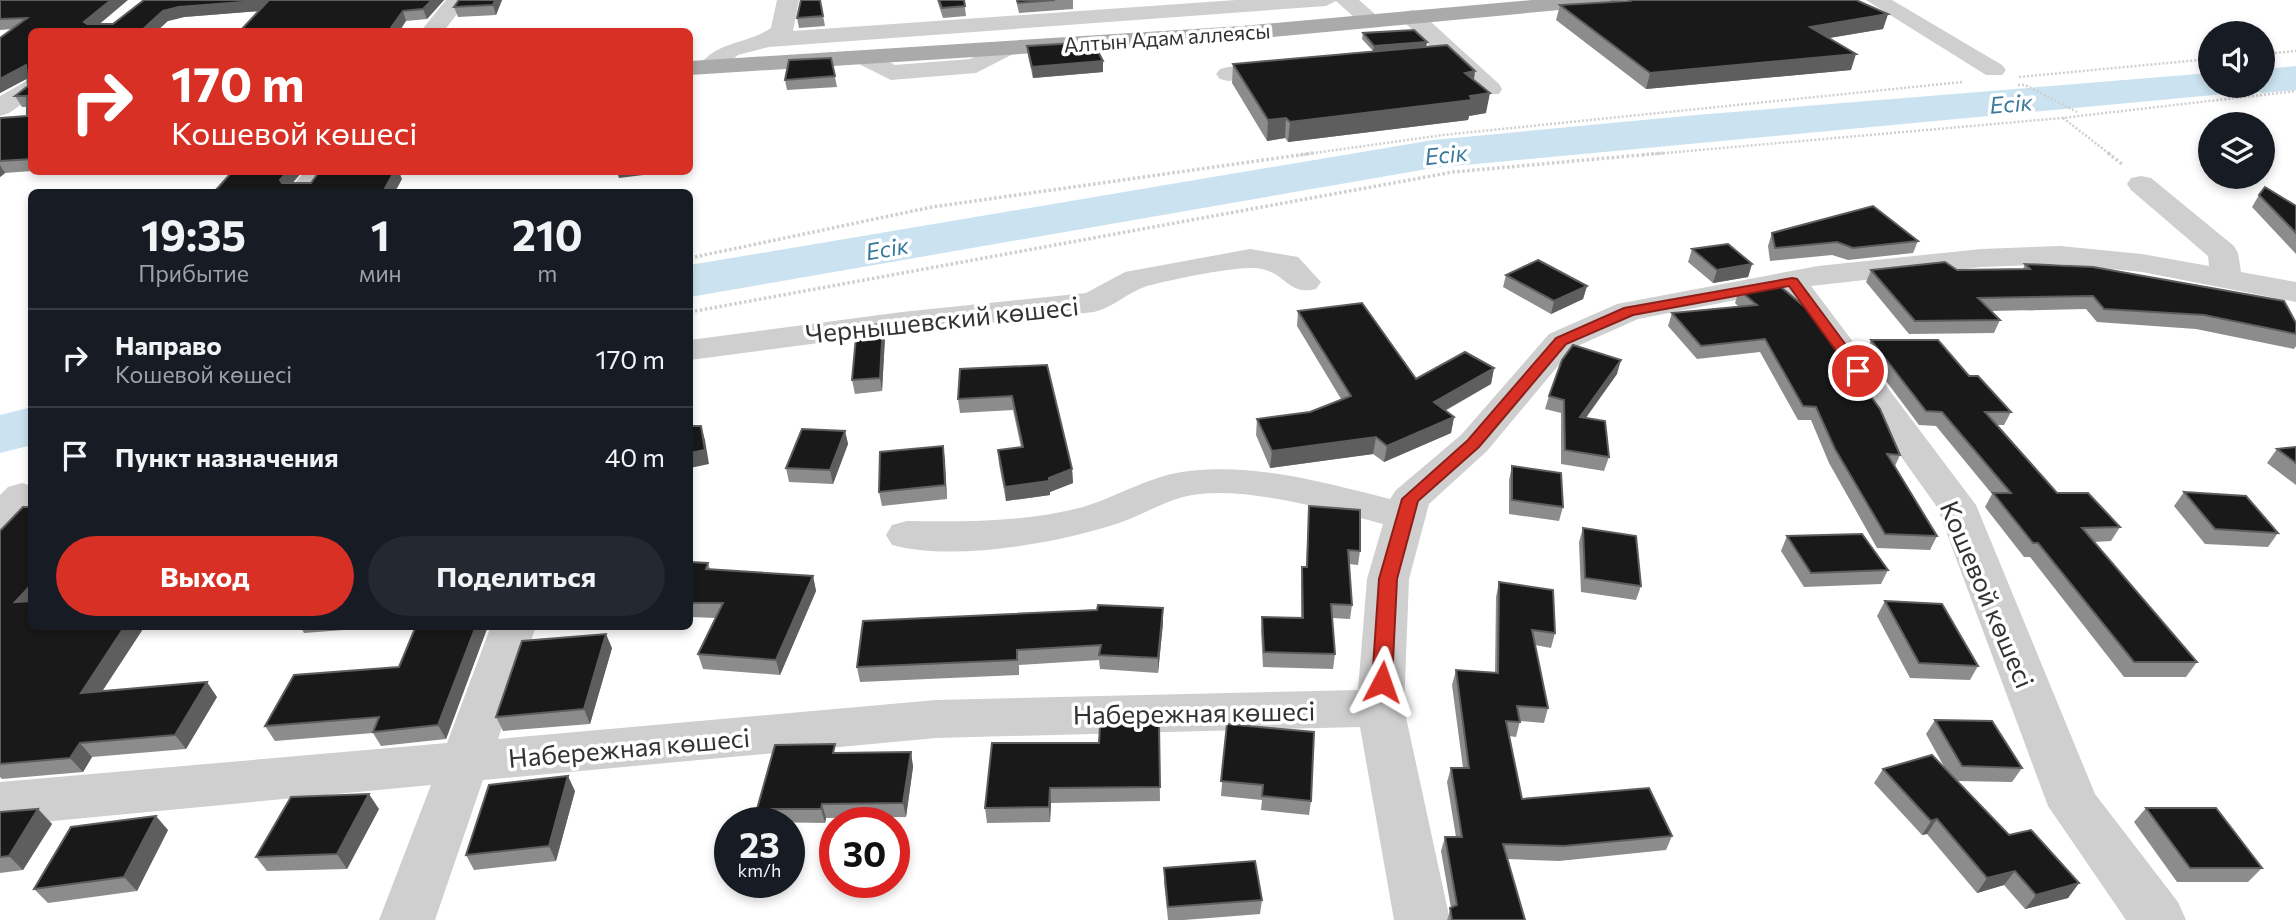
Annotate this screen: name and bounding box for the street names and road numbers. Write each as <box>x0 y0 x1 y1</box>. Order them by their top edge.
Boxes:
street label: Алтын Адам аллеясы <box>1063 17 1271 57</box>
street label: Чернышевский көшесі <box>804 289 1080 349</box>
street label: Кошевой көшесі <box>1935 496 2041 692</box>
street label: Набережная көшесі <box>1072 694 1316 730</box>
street label: Набережная көшесі <box>507 721 751 773</box>

